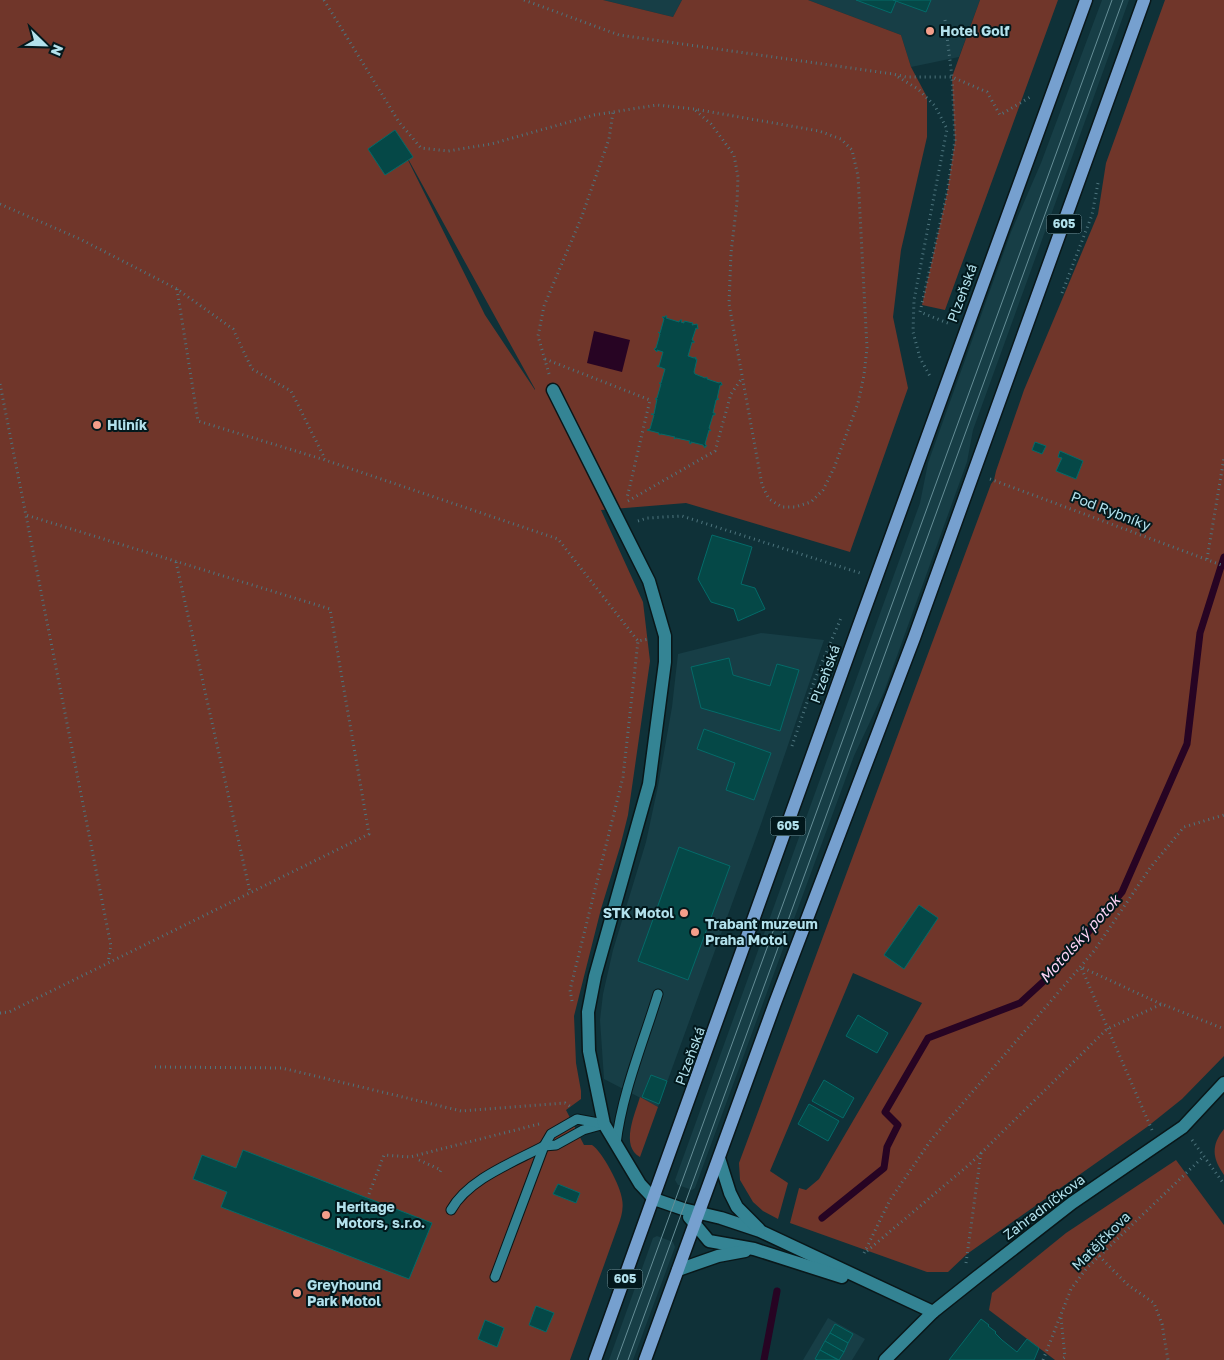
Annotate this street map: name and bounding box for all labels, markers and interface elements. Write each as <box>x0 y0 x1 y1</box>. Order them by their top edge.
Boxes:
north arrow <box>20 20 70 70</box>
place label: Hotel Golf <box>940 22 1010 39</box>
marker: Hotel Golf <box>924 25 936 37</box>
text: N <box>48 42 67 58</box>
road number: 605 <box>1046 214 1082 233</box>
street label: Plzeňská <box>943 261 980 324</box>
place label: Hliník <box>107 416 147 433</box>
marker: Hliník <box>91 419 103 431</box>
street label: Pod Rybníky <box>1069 488 1154 534</box>
street label: Plzeňská <box>806 642 843 705</box>
road number: 605 <box>770 816 806 836</box>
water label: Motolský potok <box>1035 890 1125 987</box>
place label: STK Motol <box>603 904 674 921</box>
marker: STK Motol <box>678 907 690 919</box>
place label: Trabant muzeum Praha Motol <box>705 915 818 948</box>
marker: Trabant muzeum Praha Motol <box>689 926 701 938</box>
street label: Plzeňská <box>671 1024 708 1087</box>
street label: Zahradníčkova <box>1000 1170 1088 1243</box>
place label: Heritage Motors, s.r.o. <box>336 1198 425 1231</box>
street label: Matějčkova <box>1068 1208 1134 1274</box>
marker: Heritage Motors, s.r.o. <box>320 1209 332 1221</box>
road number: 605 <box>608 1270 642 1288</box>
place label: Greyhound Park Motol <box>307 1276 381 1309</box>
marker: Greyhound Park Motol <box>291 1287 303 1299</box>

